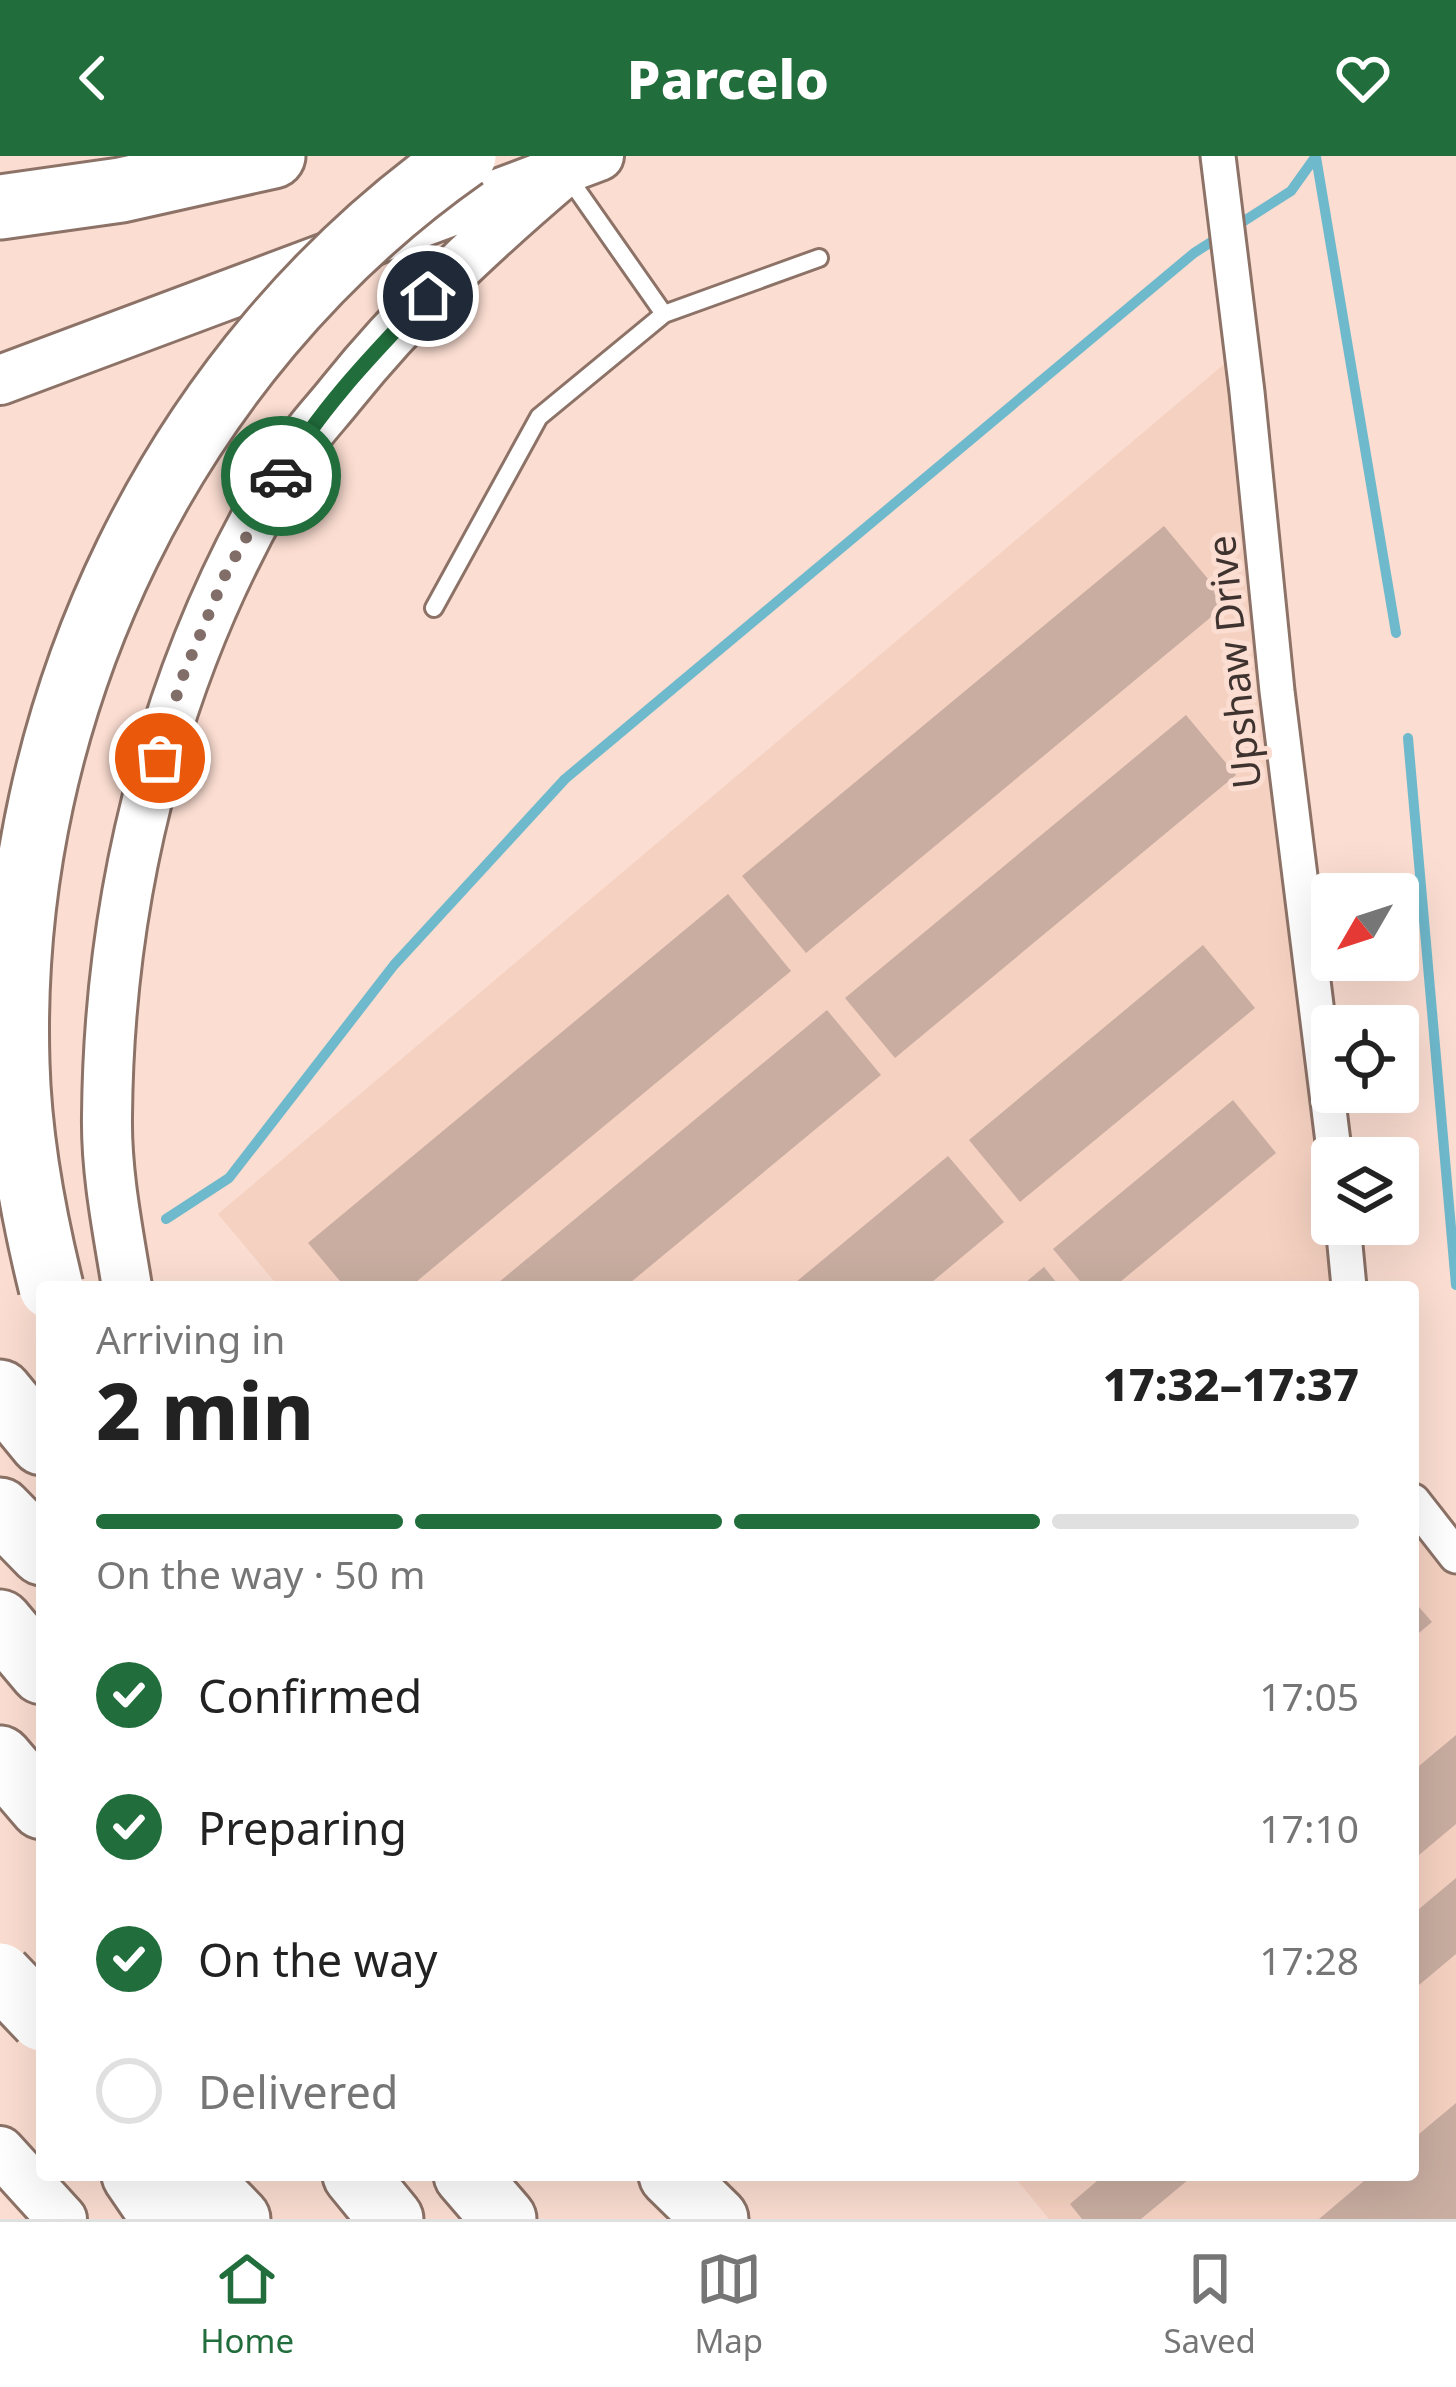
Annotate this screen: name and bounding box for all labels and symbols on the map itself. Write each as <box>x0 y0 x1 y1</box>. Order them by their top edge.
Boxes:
pin <box>377 245 479 347</box>
courier <box>221 416 341 536</box>
street label: Upshaw Drive <box>1193 533 1272 791</box>
pin <box>109 707 211 809</box>
north arrow <box>1311 873 1419 981</box>

